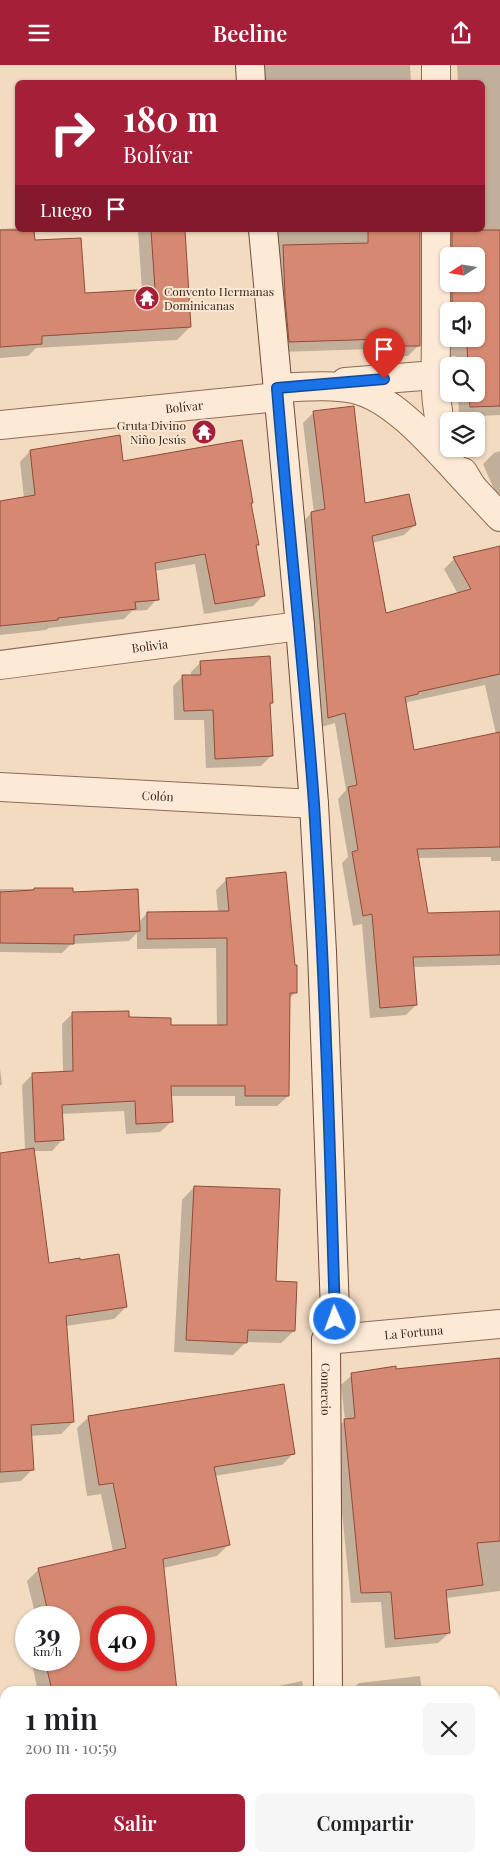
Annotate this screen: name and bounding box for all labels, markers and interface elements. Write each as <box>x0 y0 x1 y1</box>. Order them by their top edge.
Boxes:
text: Beeline <box>213 18 287 48</box>
icon: menu <box>25 19 53 47</box>
icon: share <box>447 19 475 47</box>
text: 180 m <box>123 94 218 141</box>
icon: right <box>40 100 105 165</box>
text: Bolívar <box>123 139 193 169</box>
icon: arrive <box>102 195 130 223</box>
text: Luego <box>40 196 92 222</box>
north arrow <box>440 247 485 293</box>
map controls <box>440 247 485 457</box>
place label: Convento Hermanas Dominicanas <box>164 283 274 313</box>
temple icon: Convento Hermanas Dominicanas <box>134 285 160 311</box>
button: sound <box>440 302 485 347</box>
pin <box>363 328 405 379</box>
icon: arrive <box>370 335 398 363</box>
button: search <box>440 357 485 402</box>
street label: Bolívar <box>164 397 204 416</box>
button: layers <box>440 412 485 457</box>
place label: Gruta Divino Niño Jesús <box>117 417 186 447</box>
temple icon: Gruta Divino Niño Jesús <box>191 419 217 445</box>
street label: Bolivia <box>131 635 169 656</box>
street label: Colón <box>141 787 174 804</box>
position arrow <box>308 1292 360 1344</box>
street label: La Fortuna <box>384 1321 444 1343</box>
street label: Comercio <box>318 1363 334 1416</box>
speed limit sign: 40 <box>90 1606 155 1671</box>
text: 39 <box>34 1616 61 1649</box>
text: km/h <box>33 1643 62 1659</box>
text: 1 min <box>25 1698 98 1738</box>
button: close <box>423 1703 475 1755</box>
text: 200 m · 10:59 <box>25 1737 117 1758</box>
button: Salir <box>25 1794 245 1852</box>
button: Compartir <box>255 1794 475 1852</box>

